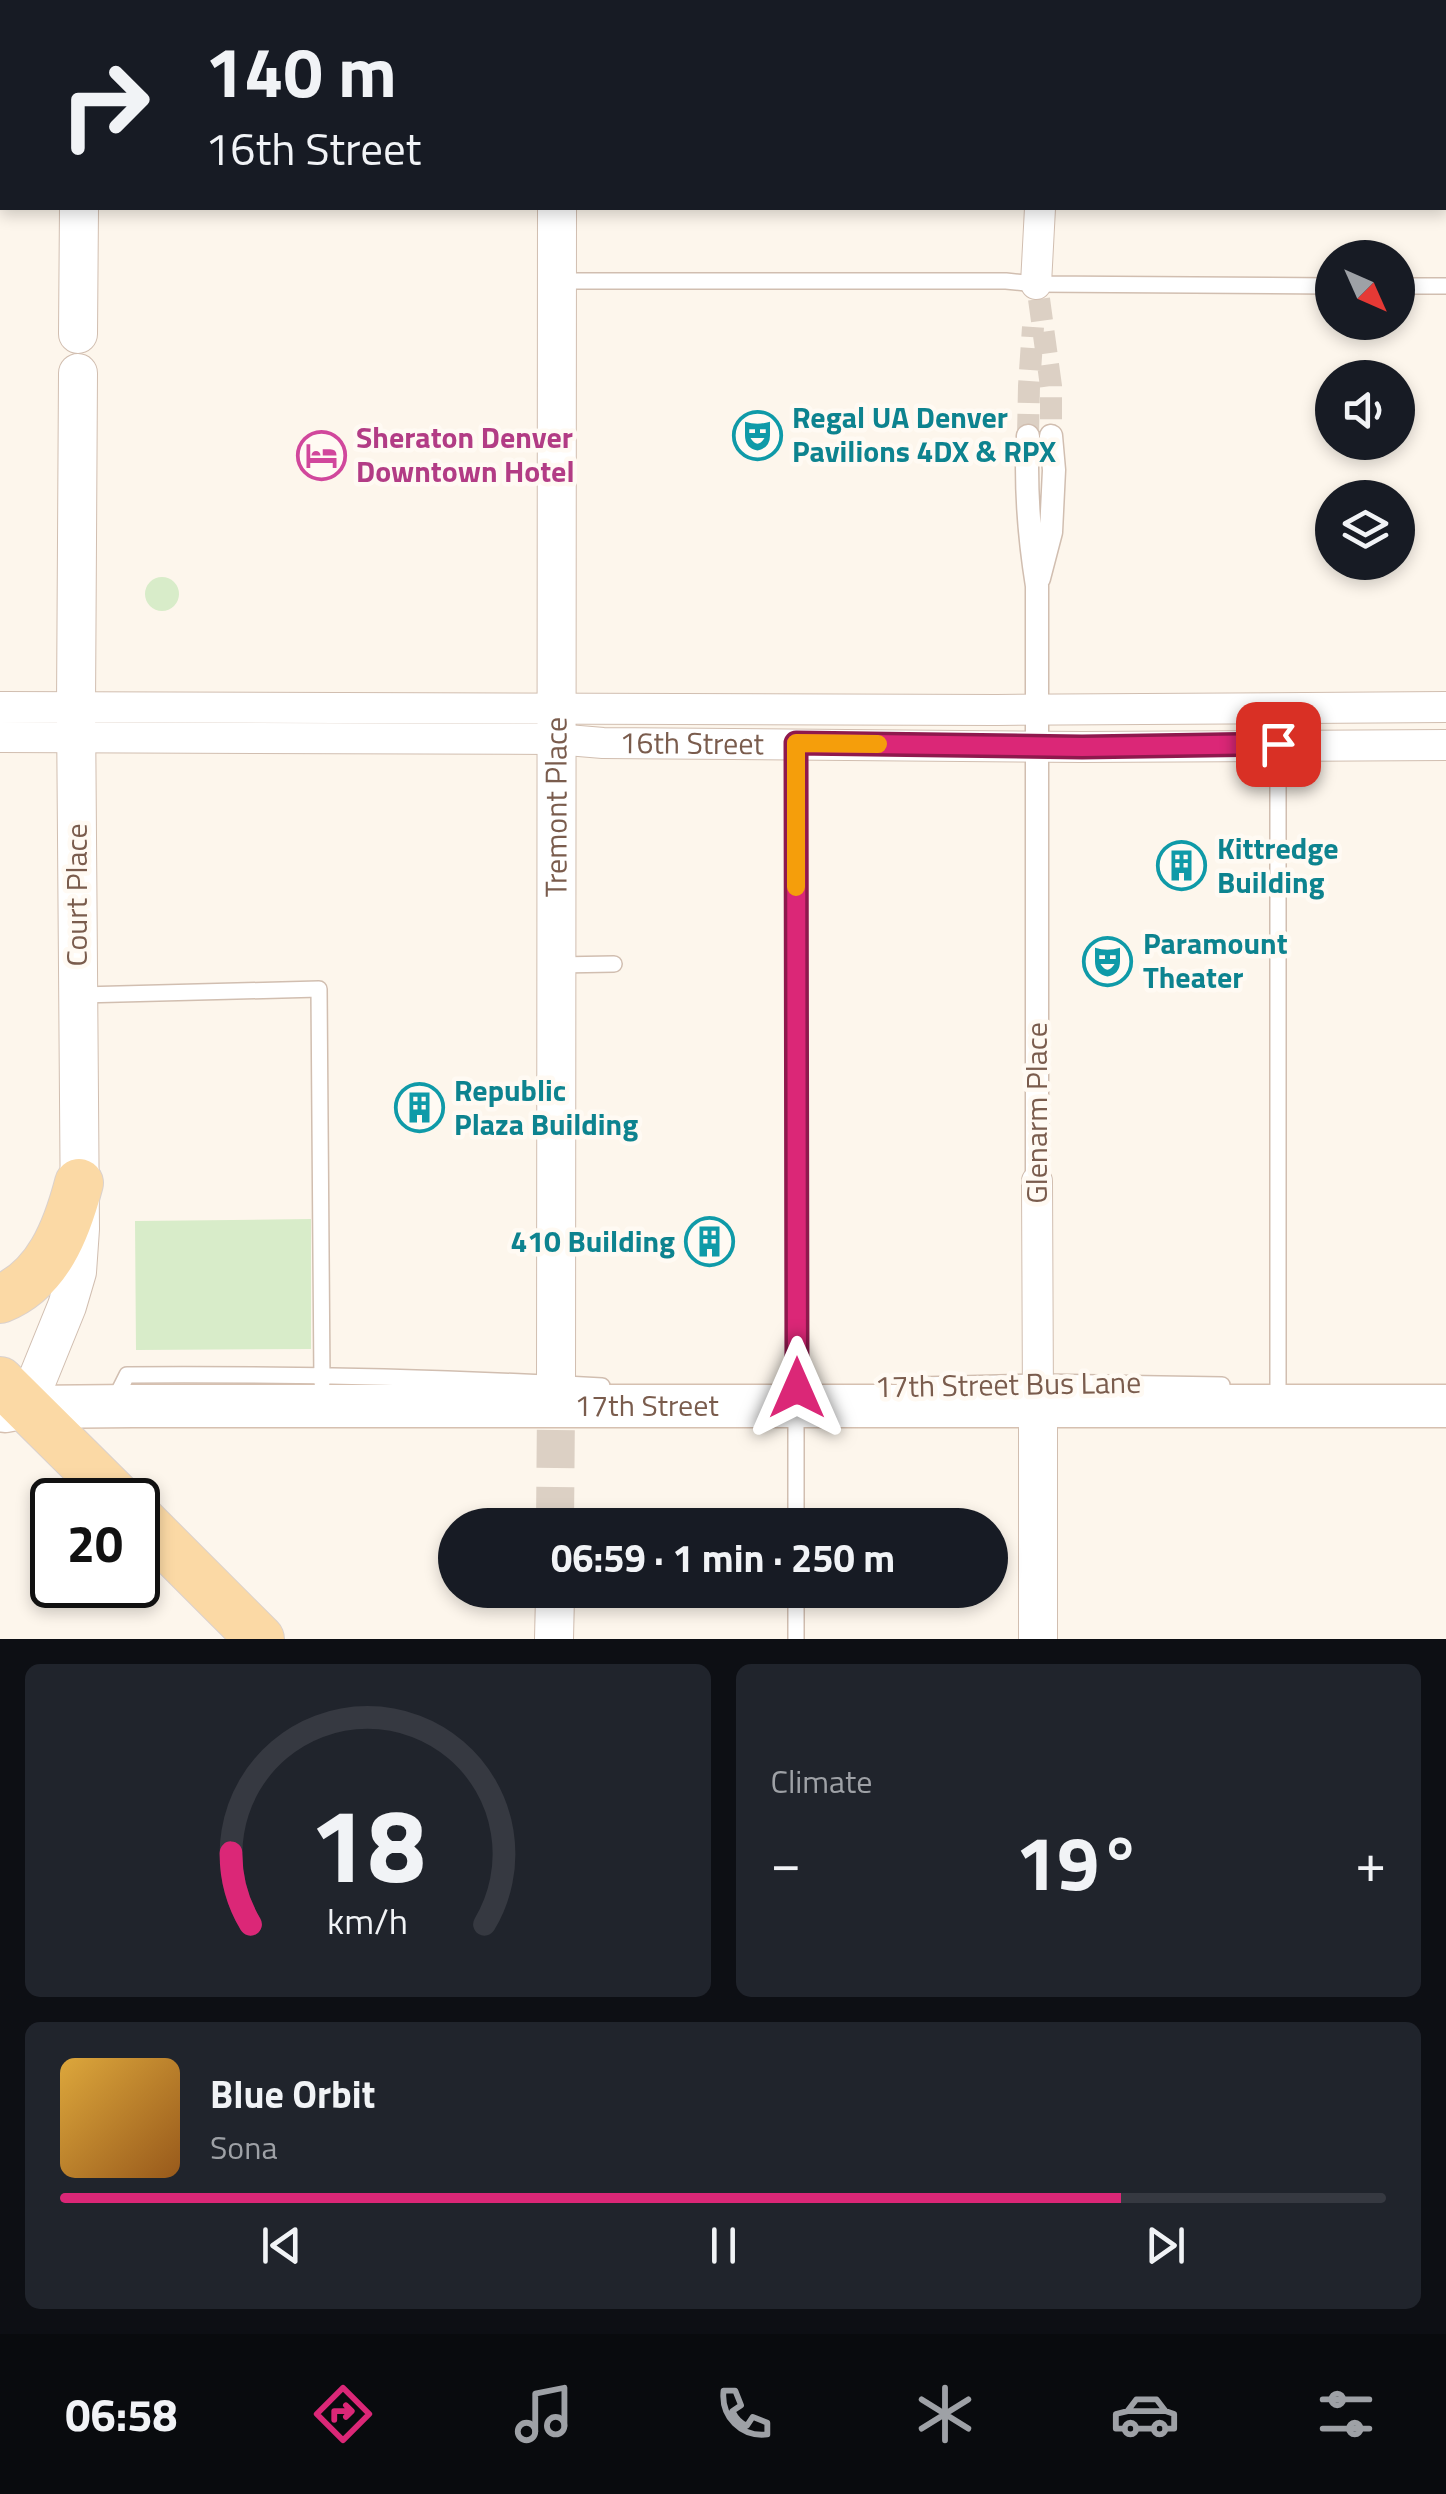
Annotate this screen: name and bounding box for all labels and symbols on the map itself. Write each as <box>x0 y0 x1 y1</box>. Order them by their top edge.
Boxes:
north arrow <box>1315 240 1415 340</box>
place label: Regal UA Denver Pavilions 4DX & RPX <box>792 394 1056 474</box>
theatre icon: Regal UA Denver Pavilions 4DX & RPX <box>731 409 783 461</box>
place label: Sheraton Denver Downtown Hotel <box>356 414 575 494</box>
hotel icon: Sheraton Denver Downtown Hotel <box>295 429 347 481</box>
pin <box>1236 702 1321 787</box>
street label: Tremont Place <box>532 717 579 897</box>
street label: 16th Street <box>620 719 765 766</box>
street label: Court Place <box>53 823 99 967</box>
place label: Kittredge Building <box>1217 825 1339 905</box>
building icon: Kittredge Building <box>1156 840 1208 892</box>
place label: Paramount Theater <box>1143 920 1288 1000</box>
theatre icon: Paramount Theater <box>1082 935 1134 987</box>
street label: Glenarm Place <box>1013 1022 1059 1204</box>
place label: Republic Plaza Building <box>454 1067 638 1147</box>
building icon: Republic Plaza Building <box>393 1082 445 1134</box>
building icon: 410 Building <box>684 1216 736 1268</box>
place label: 410 Building <box>510 1218 675 1264</box>
position arrow <box>745 1336 849 1440</box>
street label: 17th Street Bus Lane <box>874 1359 1142 1409</box>
street label: 17th Street <box>574 1382 719 1428</box>
speed limit sign: 20 <box>30 1478 160 1608</box>

